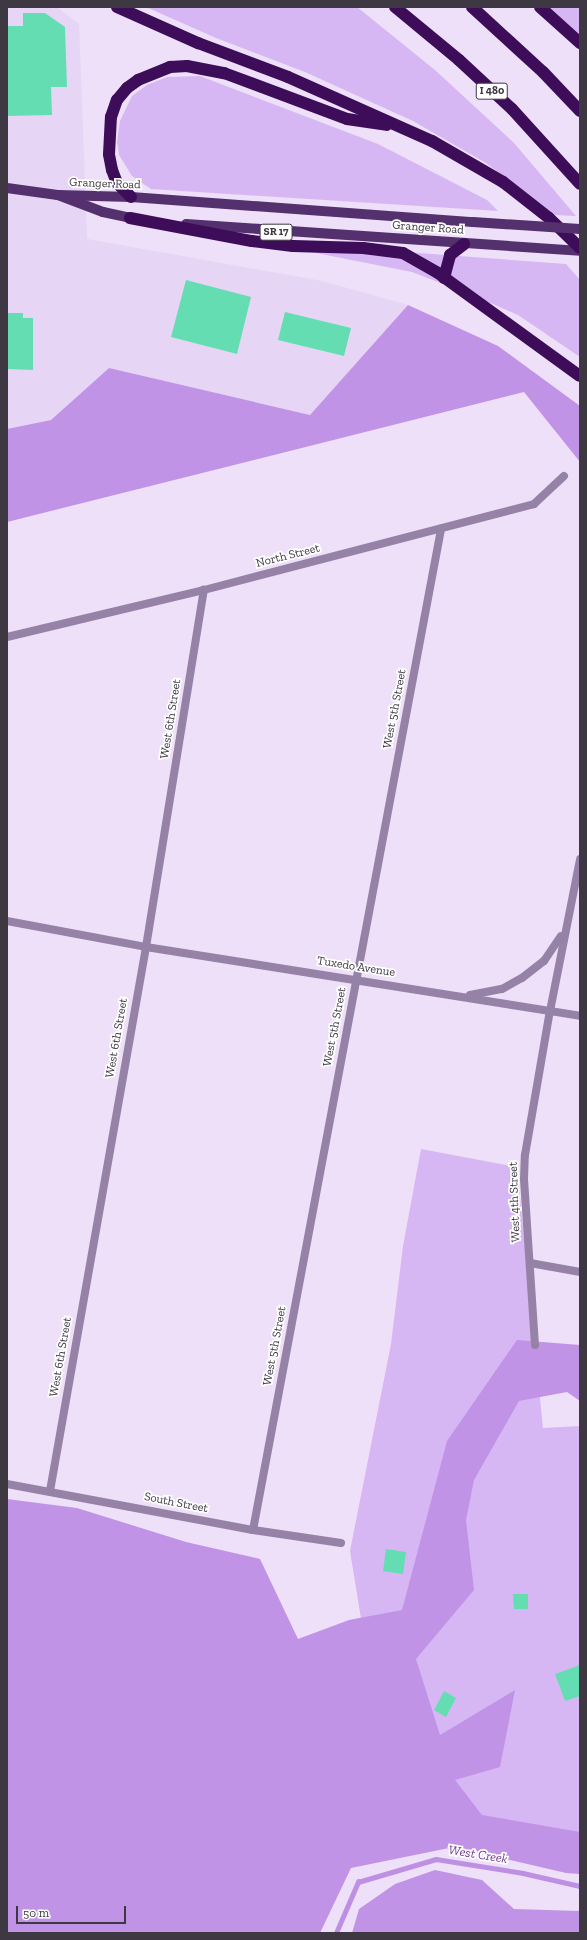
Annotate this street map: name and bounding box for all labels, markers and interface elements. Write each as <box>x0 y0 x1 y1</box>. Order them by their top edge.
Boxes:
road number: I 480 <box>475 82 509 100</box>
street label: Granger Road <box>69 176 141 192</box>
street label: Granger Road <box>392 218 464 238</box>
road number: SR 17 <box>259 223 293 241</box>
street label: North Street <box>255 541 321 571</box>
street label: West 5th Street <box>380 668 410 750</box>
street label: West 6th Street <box>158 678 184 760</box>
street label: Tuxedo Avenue <box>316 954 396 980</box>
street label: West 5th Street <box>320 986 350 1068</box>
street label: West 6th Street <box>103 997 131 1079</box>
street label: West 4th Street <box>506 1161 524 1243</box>
street label: West 5th Street <box>260 1305 290 1387</box>
street label: West 6th Street <box>47 1316 75 1398</box>
street label: South Street <box>143 1490 209 1516</box>
water label: West Creek <box>447 1843 509 1867</box>
scale bar <box>18 1898 128 1924</box>
text: 50 m <box>23 1906 49 1920</box>

